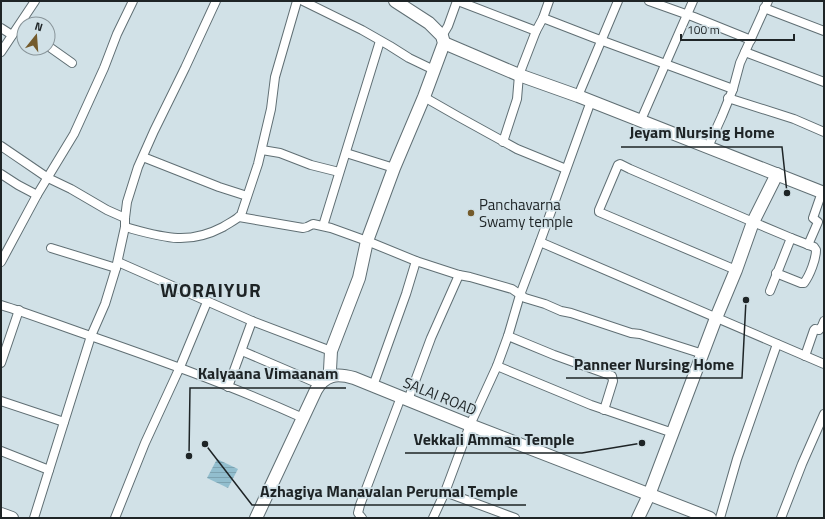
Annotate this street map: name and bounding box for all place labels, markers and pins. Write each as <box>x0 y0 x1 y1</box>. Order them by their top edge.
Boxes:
callout: Jeyam Nursing Home <box>621 119 782 147</box>
place label: Panchavarna Swamy temple <box>479 193 573 233</box>
marker: Panchavarna Swamy temple <box>466 208 476 218</box>
callout: Panneer Nursing Home <box>566 350 742 378</box>
callout: Kalyaana Vimaanam <box>190 360 346 388</box>
callout: Vekkali Amman Temple <box>405 425 582 453</box>
callout: Azhagiya Manavalan Perumal Temple <box>252 477 526 505</box>

